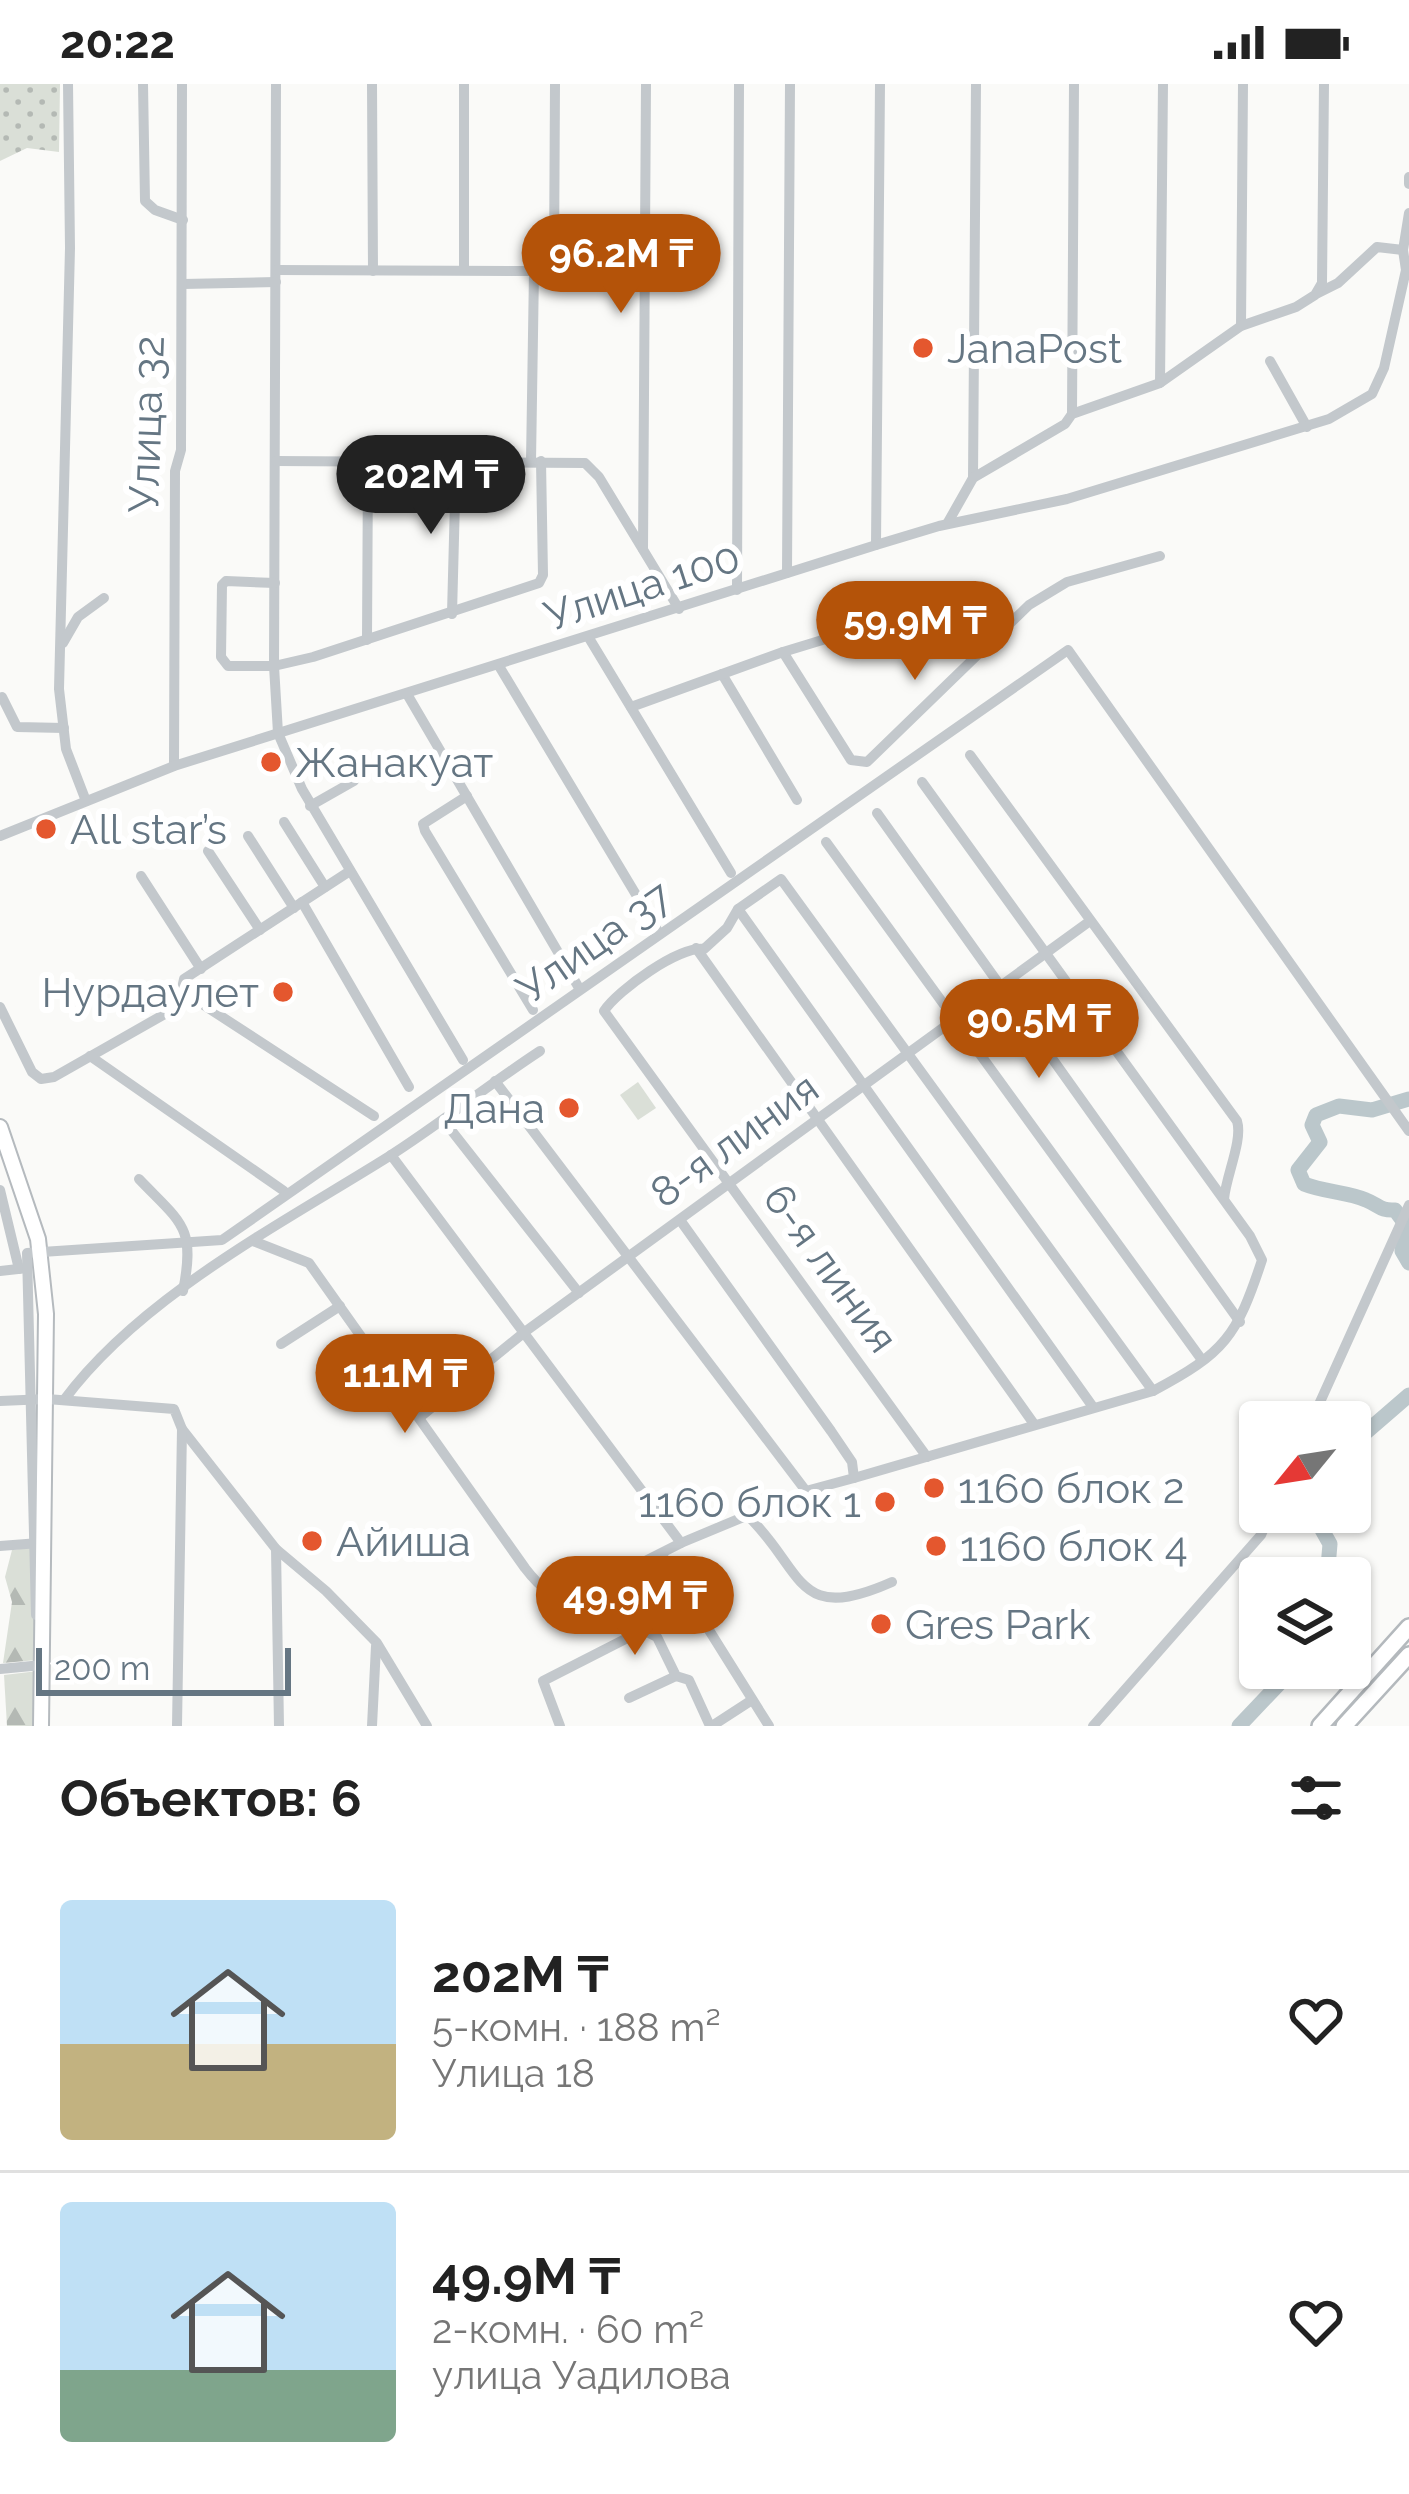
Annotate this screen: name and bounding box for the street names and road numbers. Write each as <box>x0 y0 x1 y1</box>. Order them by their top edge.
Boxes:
street label: Улица 32 <box>119 335 174 513</box>
street label: Улица 100 <box>539 532 746 641</box>
street label: Улица 37 <box>508 871 681 1013</box>
street label: 8-я линия <box>641 1063 828 1218</box>
street label: 6-я линия <box>753 1175 908 1362</box>

